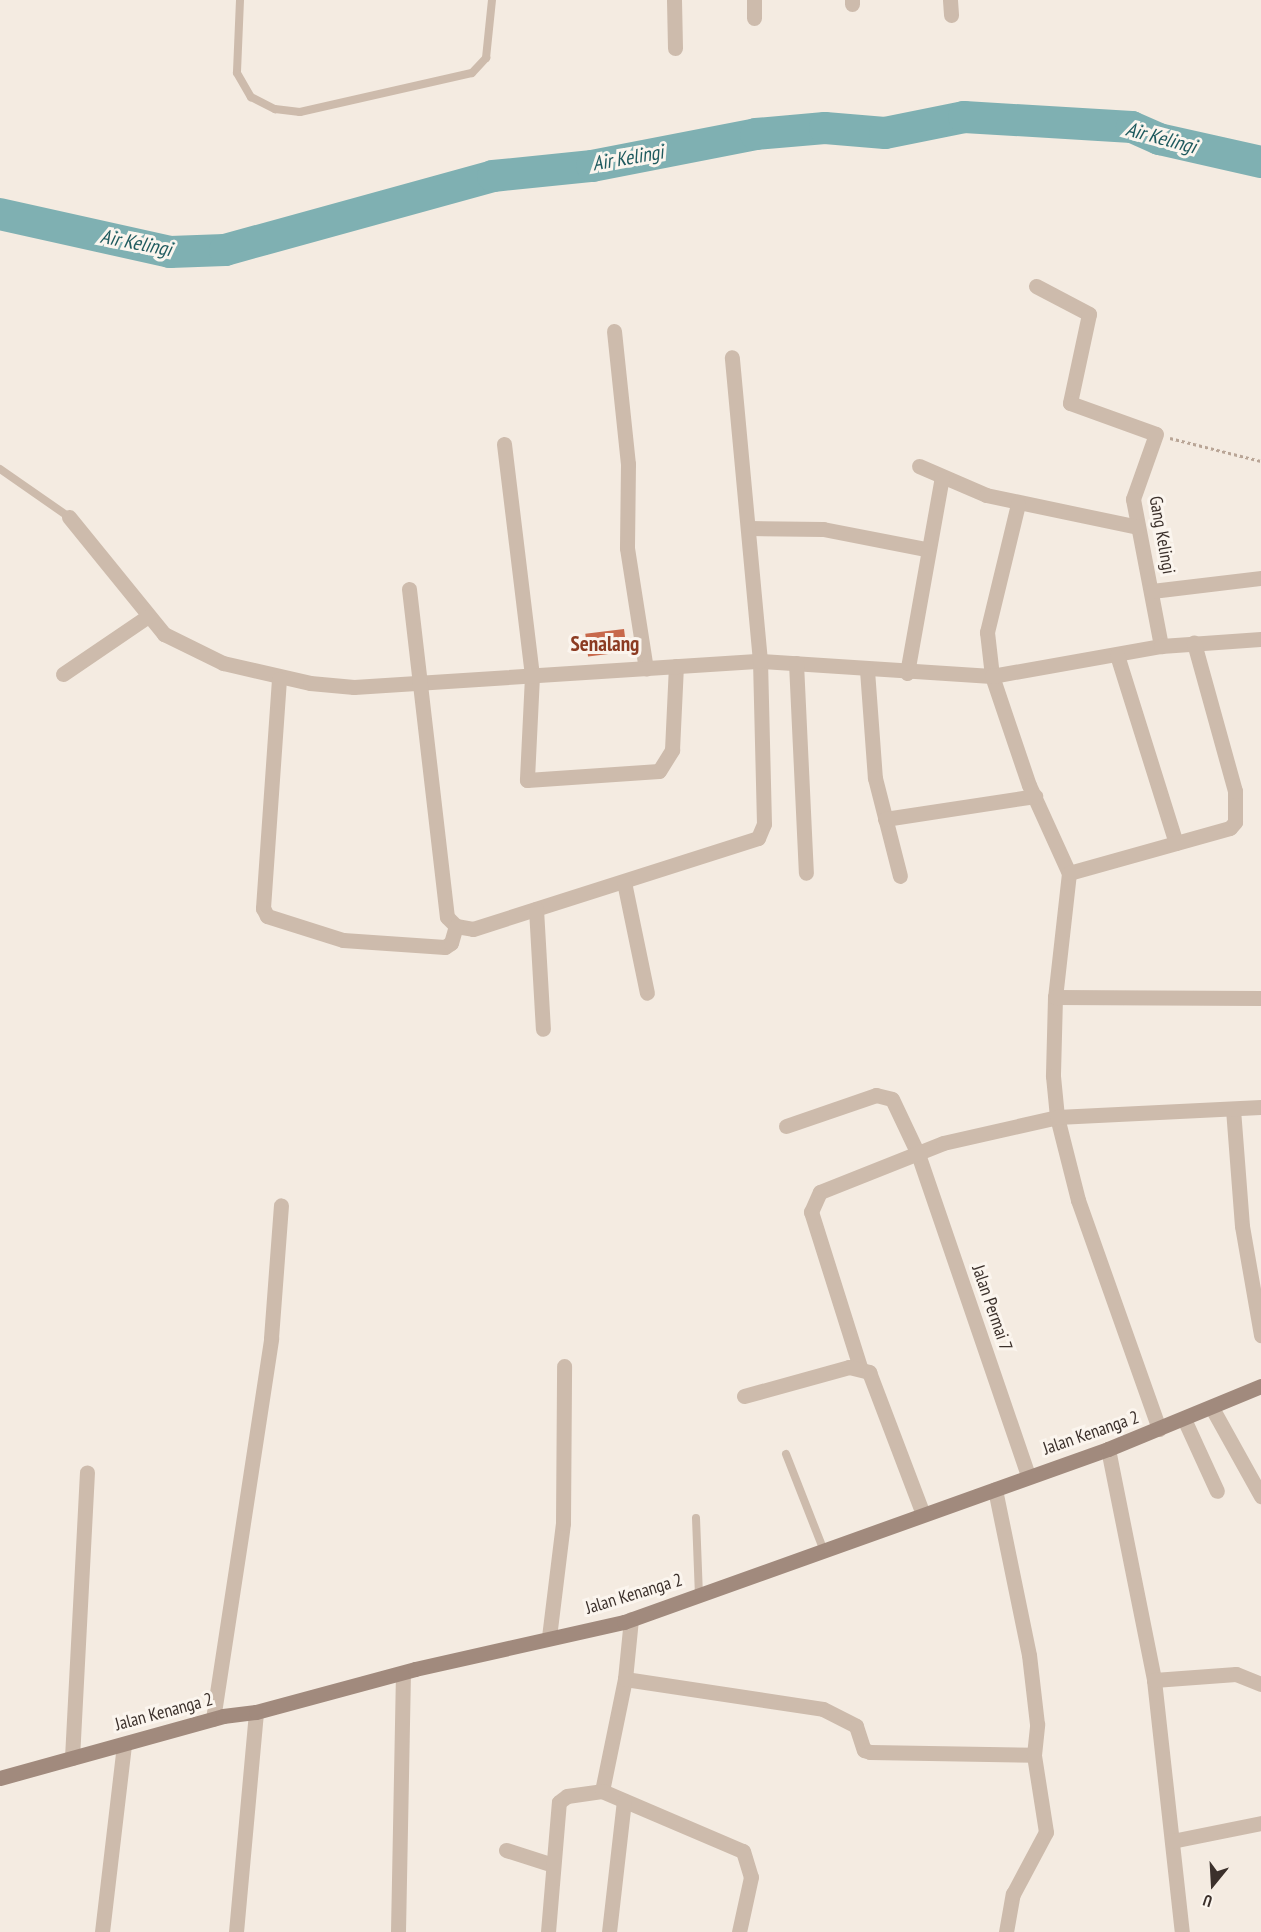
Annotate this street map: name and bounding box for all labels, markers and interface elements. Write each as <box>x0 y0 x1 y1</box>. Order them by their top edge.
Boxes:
water label: Air Kelingi <box>1123 117 1199 159</box>
water label: Air Kelingi <box>591 140 665 176</box>
water label: Air Kelingi <box>99 224 173 262</box>
street label: Gang Kelingi <box>1145 494 1179 576</box>
district label: Senalang <box>571 631 639 657</box>
street label: Jalan Permai 7 <box>967 1262 1017 1354</box>
street label: Jalan Kenanga 2 <box>1040 1406 1142 1460</box>
street label: Jalan Kenanga 2 <box>583 1569 685 1619</box>
street label: Jalan Kenanga 2 <box>113 1689 215 1735</box>
north arrow <box>1183 1854 1243 1914</box>
text: U <box>1200 1890 1214 1912</box>

